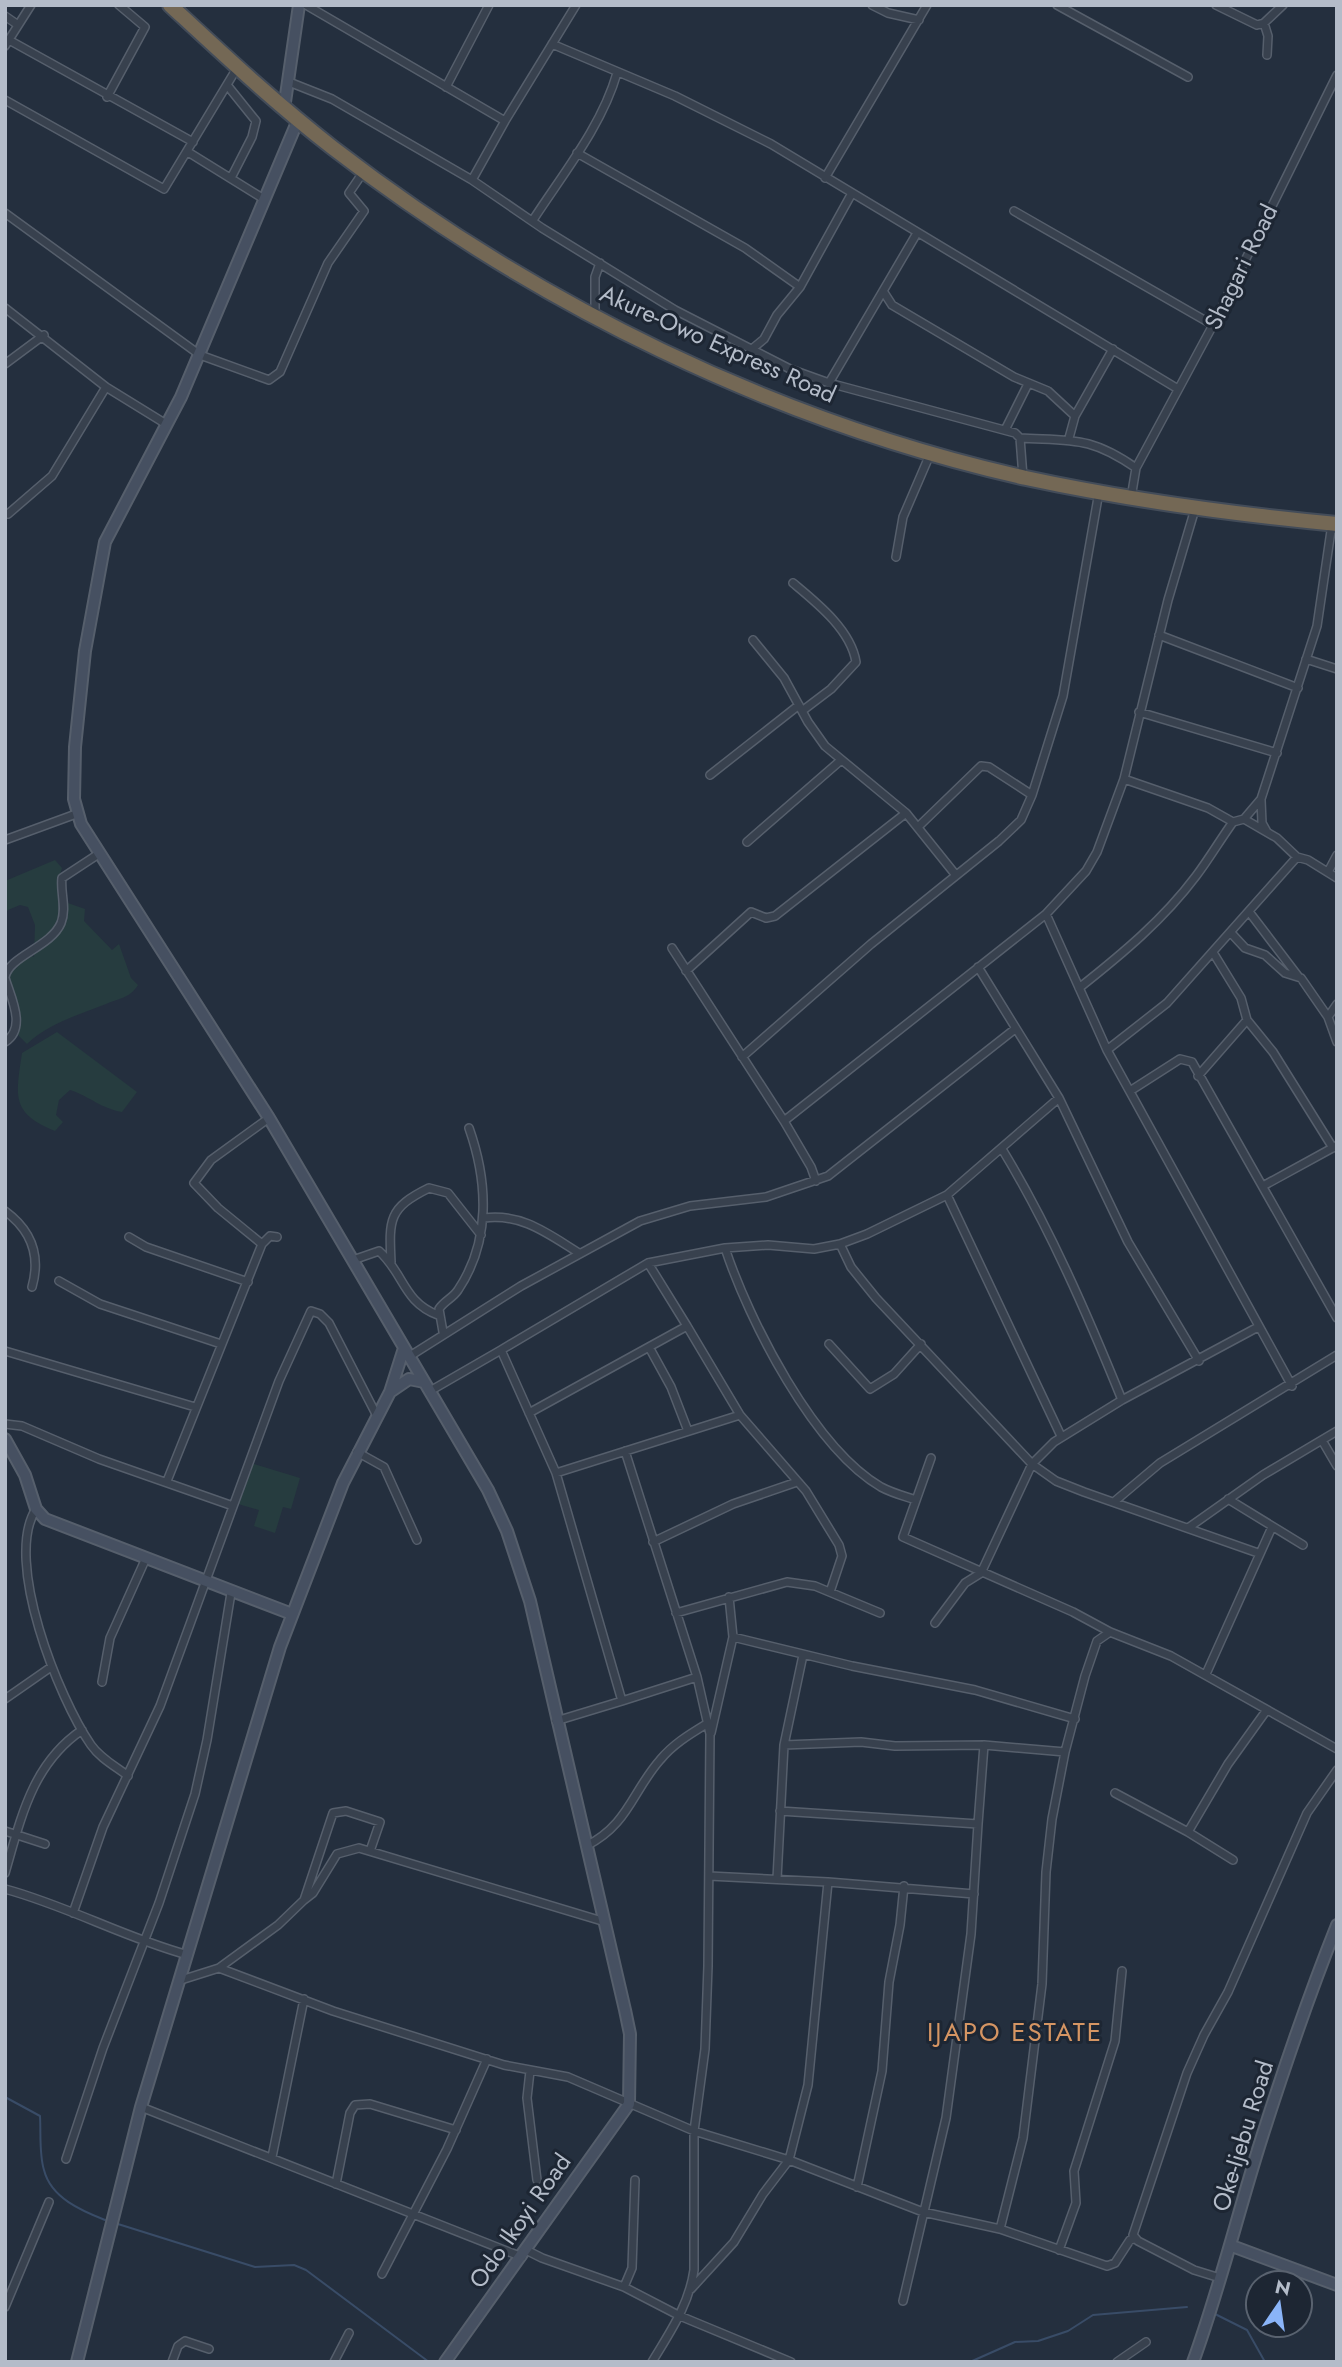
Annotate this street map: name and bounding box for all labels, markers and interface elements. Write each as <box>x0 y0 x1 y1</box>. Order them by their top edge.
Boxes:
street label: Shagari Road <box>1195 198 1286 336</box>
street label: Akure-Owo Express Road <box>595 276 842 411</box>
district label: IJAPO ESTATE <box>927 2013 1103 2051</box>
street label: Oke-Ijebu Road <box>1203 2056 1282 2216</box>
street label: Odo Ikoyi Road <box>460 2146 579 2295</box>
north arrow <box>1244 2269 1314 2339</box>
text: N <box>1272 2273 1293 2303</box>

